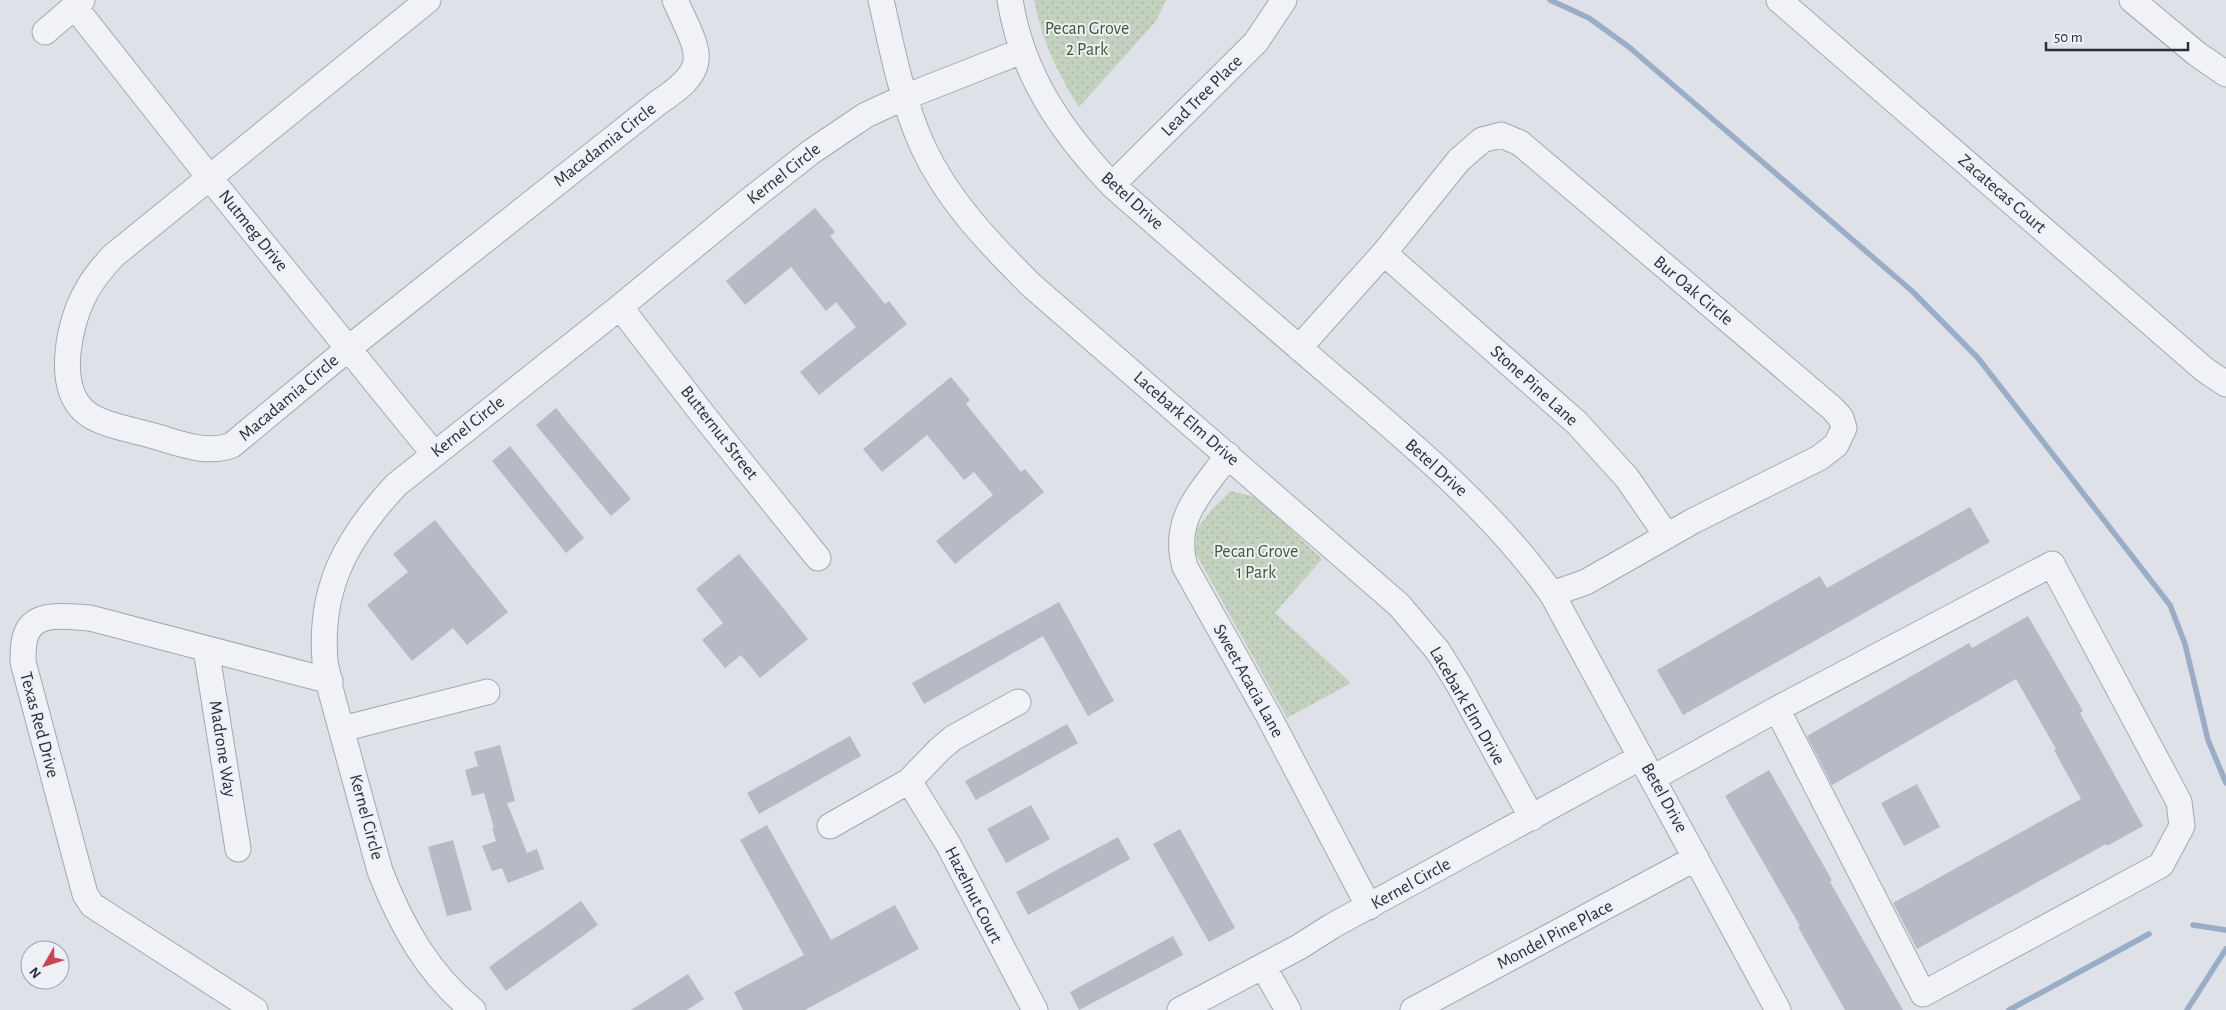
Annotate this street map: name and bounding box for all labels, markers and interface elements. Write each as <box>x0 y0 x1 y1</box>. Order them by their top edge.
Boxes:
park label: Pecan Grove 2 Park <box>1045 20 1129 59</box>
scale bar <box>2046 20 2188 52</box>
text: 50 m <box>2054 30 2083 45</box>
street label: Lead Tree Place <box>1158 52 1246 140</box>
street label: Macadamia Circle <box>551 100 659 190</box>
street label: Kernel Circle <box>744 140 824 208</box>
street label: Zacatecas Court <box>1955 151 2050 237</box>
street label: Betel Drive <box>1098 169 1166 233</box>
street label: Nutmeg Drive <box>215 187 291 275</box>
street label: Bur Oak Circle <box>1650 253 1736 329</box>
street label: Stone Pine Lane <box>1487 342 1581 430</box>
street label: Macadamia Circle <box>236 351 342 445</box>
street label: Lacebark Elm Drive <box>1130 368 1242 470</box>
street label: Butternut Street <box>677 383 761 484</box>
street label: Kernel Circle <box>428 393 508 461</box>
street label: Betel Drive <box>1402 436 1470 500</box>
park label: Pecan Grove 1 Park <box>1214 543 1298 582</box>
street label: Sweet Acacia Lane <box>1210 621 1286 741</box>
street label: Lacebark Elm Drive <box>1426 644 1508 768</box>
street label: Texas Red Drive <box>16 670 62 780</box>
street label: Madrone Way <box>205 699 239 799</box>
street label: Betel Drive <box>1638 760 1690 836</box>
street label: Kernel Circle <box>346 772 386 862</box>
street label: Hazelnut Court <box>941 844 1005 946</box>
street label: Kernel Circle <box>1368 855 1454 913</box>
street label: Mondel Pine Place <box>1494 897 1616 973</box>
north arrow <box>20 940 70 990</box>
text: N <box>27 964 44 981</box>

